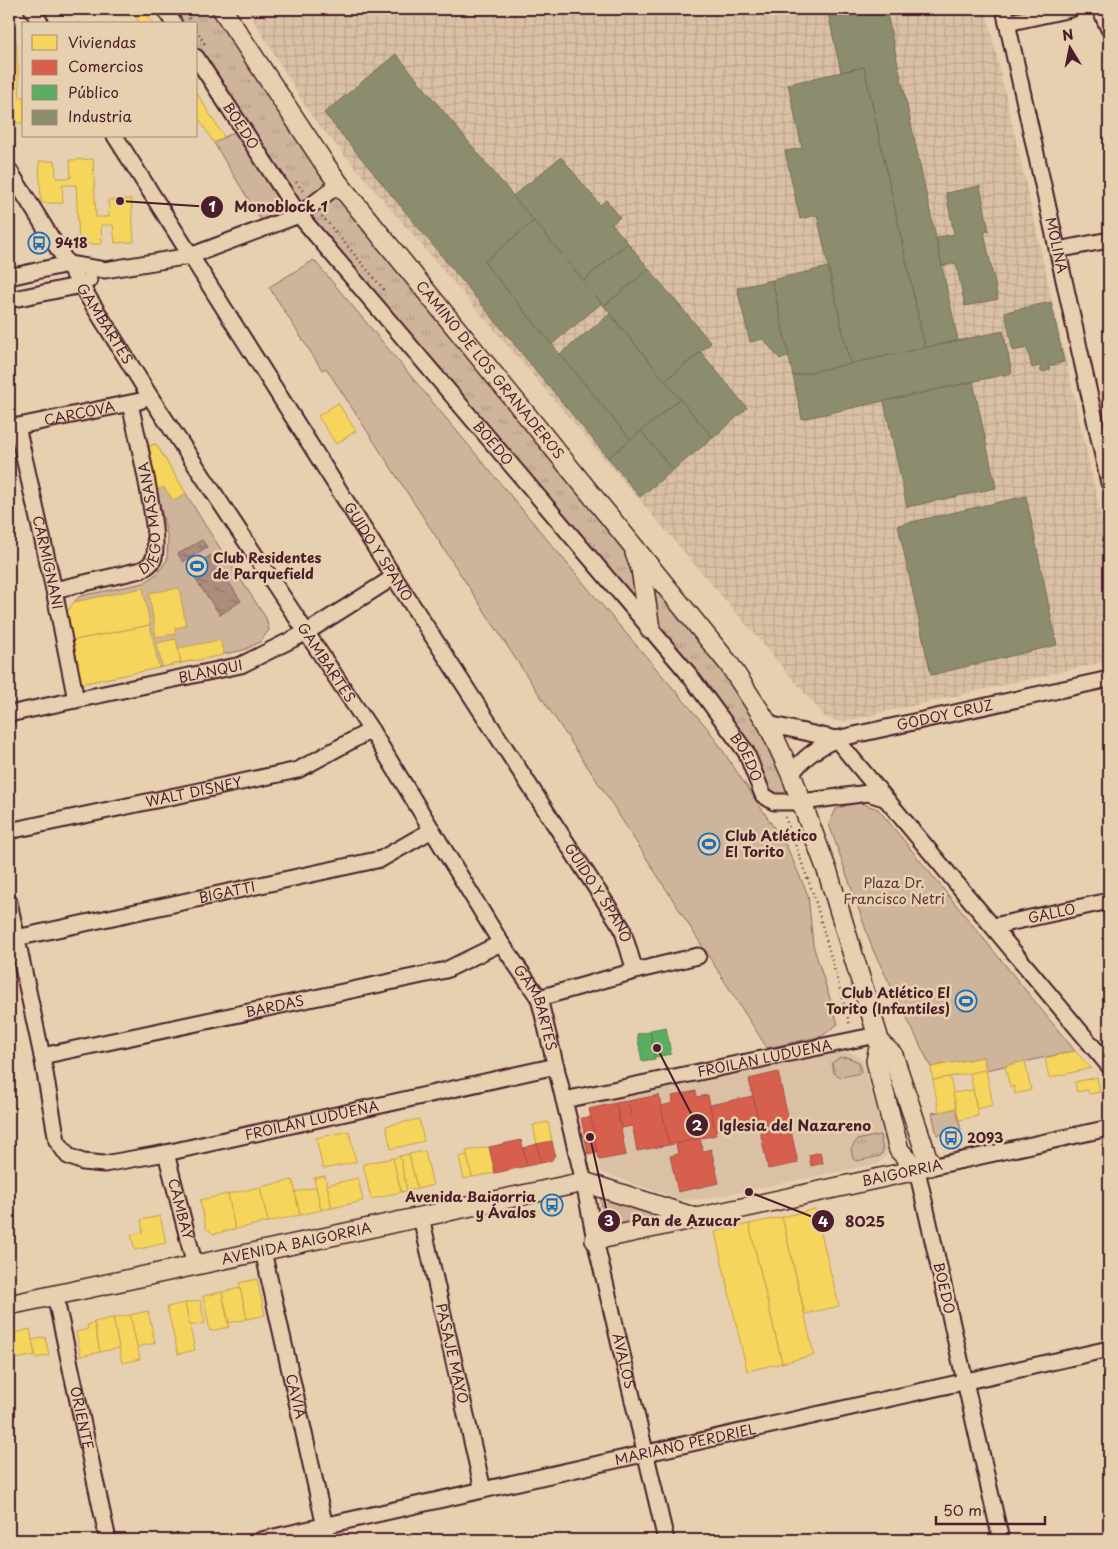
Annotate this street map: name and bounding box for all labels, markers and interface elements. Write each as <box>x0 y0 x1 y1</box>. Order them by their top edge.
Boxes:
legend <box>22 22 198 138</box>
north arrow <box>1046 22 1096 72</box>
text: N <box>1060 23 1075 46</box>
text: Viviendas <box>68 30 136 53</box>
text: Comercios <box>68 54 144 77</box>
text: Público <box>68 80 119 103</box>
street label: BOEDO <box>218 98 264 153</box>
text: Industria <box>68 104 132 127</box>
callout: Monoblock 1 <box>199 192 337 222</box>
text: 1 <box>208 194 216 217</box>
text: Monoblock 1 <box>234 194 328 217</box>
street label: MOLINA <box>1040 215 1073 276</box>
bus stop icon: 9418 <box>27 231 51 255</box>
place label: 9418 <box>55 232 88 253</box>
street label: CAMINO DE LOS GRANADEROS <box>411 276 569 463</box>
street label: GAMBARTES <box>72 279 138 368</box>
street label: CARCOVA <box>42 395 117 431</box>
street label: BOEDO <box>468 416 518 470</box>
street label: DIEGO MASANA <box>132 460 165 579</box>
street label: GUIDO Y SPANO <box>339 498 418 605</box>
street label: CARMIGNANI <box>28 513 69 611</box>
place label: Club Residentes de Parquefield <box>213 547 322 584</box>
sports icon: Club Residentes de Parquefield <box>185 554 209 578</box>
street label: GAMBARTES <box>293 618 361 706</box>
street label: BLANQUI <box>176 654 245 688</box>
street label: GODOY CRUZ <box>895 694 995 735</box>
street label: BOEDO <box>725 728 768 784</box>
street label: WALT DISNEY <box>144 771 244 812</box>
place label: Club Atlético El Torito <box>725 825 817 862</box>
sports icon: Club Atlético El Torito <box>697 832 721 856</box>
street label: GUIDO Y SPANO <box>559 839 637 945</box>
park label: Plaza Dr. Francisco Netri <box>843 872 945 909</box>
street label: BIGATTI <box>197 875 257 908</box>
street label: GALLO <box>1026 898 1077 928</box>
street label: GAMBARTES <box>509 960 562 1053</box>
place label: Club Atlético El Torito (Infantiles) <box>826 982 950 1019</box>
sports icon: Club Atlético El Torito (Infantiles) <box>954 989 978 1013</box>
street label: BARDAS <box>244 990 306 1022</box>
street label: FROILÁN LUDUEÑA <box>696 1034 834 1082</box>
street label: FROILÁN LUDUEÑA <box>243 1095 381 1145</box>
callout: Iglesia del Nazareno <box>684 1110 882 1140</box>
text: 2 <box>692 1113 703 1136</box>
text: Iglesia del Nazareno <box>719 1113 871 1136</box>
bus stop icon: 2093 <box>939 1126 963 1150</box>
place label: 2093 <box>967 1127 1003 1148</box>
street label: BAIGORRIA <box>859 1154 945 1191</box>
street label: CAMBAY <box>163 1176 199 1242</box>
place label: Avenida Baigorria y Ávalos <box>404 1186 536 1223</box>
bus stop icon: Avenida Baigorria y Ávalos <box>540 1193 564 1217</box>
callout: Pan de Azucar <box>596 1206 751 1236</box>
callout: 8025 <box>810 1206 895 1236</box>
text: 3 <box>604 1208 614 1231</box>
text: Pan de Azucar <box>631 1208 741 1231</box>
text: 4 <box>818 1209 828 1232</box>
text: 8025 <box>845 1209 885 1232</box>
street label: AVENIDA BAIGORRIA <box>219 1217 374 1269</box>
street label: BOEDO <box>928 1260 961 1316</box>
street label: PASAJE MAYO <box>431 1301 474 1406</box>
street label: ÁVALOS <box>607 1331 641 1391</box>
street label: CAVIA <box>281 1372 311 1421</box>
street label: ORIENTE <box>65 1384 99 1452</box>
street label: MARIANO PERDRIEL <box>613 1418 758 1470</box>
scale bar <box>936 1494 1044 1526</box>
text: 50 m <box>943 1498 982 1521</box>

